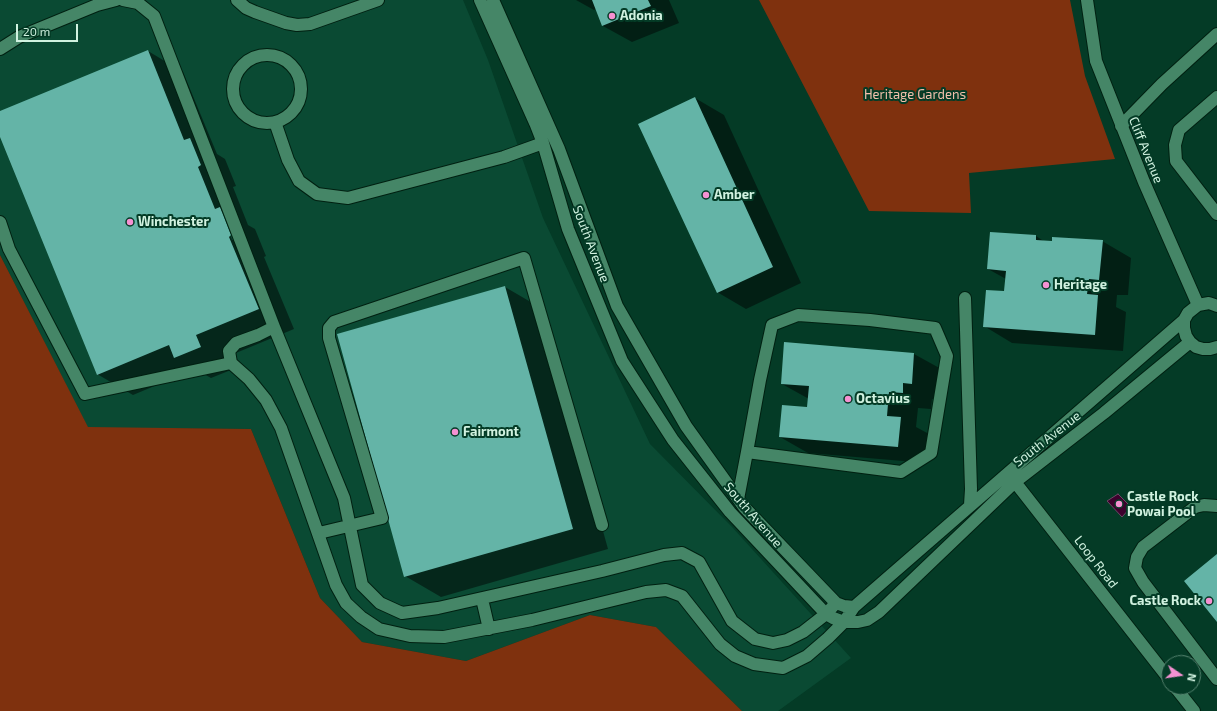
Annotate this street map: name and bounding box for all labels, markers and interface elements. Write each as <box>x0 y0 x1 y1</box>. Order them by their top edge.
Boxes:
place label: Adonia <box>620 8 663 24</box>
marker: Adonia <box>607 11 617 21</box>
scale bar <box>18 16 80 42</box>
text: 20 m <box>23 24 50 38</box>
park label: Heritage Gardens <box>864 87 966 103</box>
street label: Cliff Avenue <box>1126 115 1166 185</box>
place label: Amber <box>714 187 755 203</box>
marker: Amber <box>701 190 711 200</box>
street label: South Avenue <box>569 203 613 285</box>
place label: Winchester <box>138 214 209 230</box>
marker: Winchester <box>125 217 135 227</box>
place label: Heritage <box>1054 277 1107 293</box>
marker: Heritage <box>1041 280 1051 290</box>
place label: Octavius <box>856 391 910 407</box>
marker: Octavius <box>843 394 853 404</box>
street label: South Avenue <box>1010 408 1084 470</box>
place label: Fairmont <box>463 424 519 440</box>
marker: Fairmont <box>450 427 460 437</box>
street label: South Avenue <box>721 479 785 551</box>
place label: Castle Rock Powai Pool <box>1127 489 1199 520</box>
marker: Castle Rock Powai Pool <box>1114 499 1124 509</box>
street label: Loop Road <box>1071 533 1121 591</box>
place label: Castle Rock <box>1129 593 1201 609</box>
marker: Castle Rock <box>1204 596 1214 606</box>
north arrow <box>1161 655 1201 695</box>
text: N <box>1185 672 1199 683</box>

